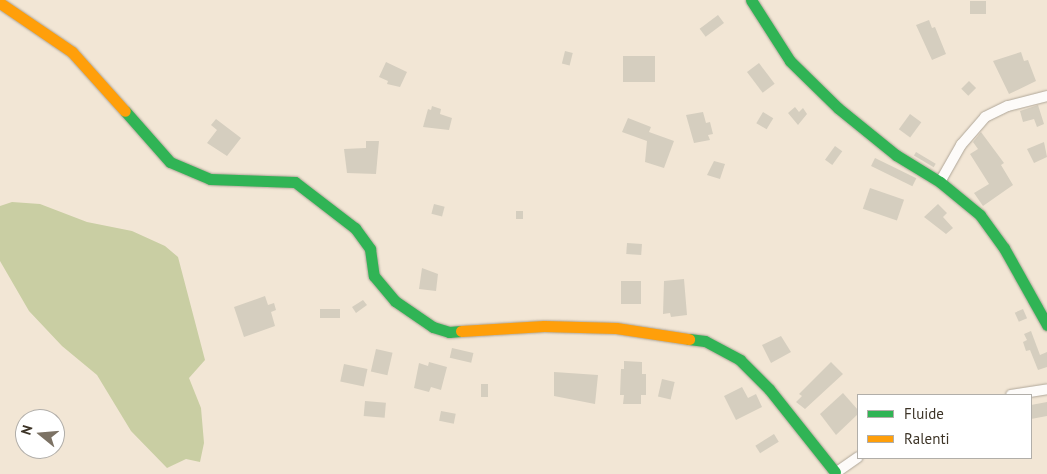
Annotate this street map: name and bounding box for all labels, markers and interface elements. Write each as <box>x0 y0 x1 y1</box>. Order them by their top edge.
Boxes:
legend <box>857 394 1032 459</box>
text: Fluide <box>904 404 944 423</box>
north arrow <box>15 409 65 459</box>
text: N <box>17 423 37 437</box>
text: Ralenti <box>904 429 950 448</box>

